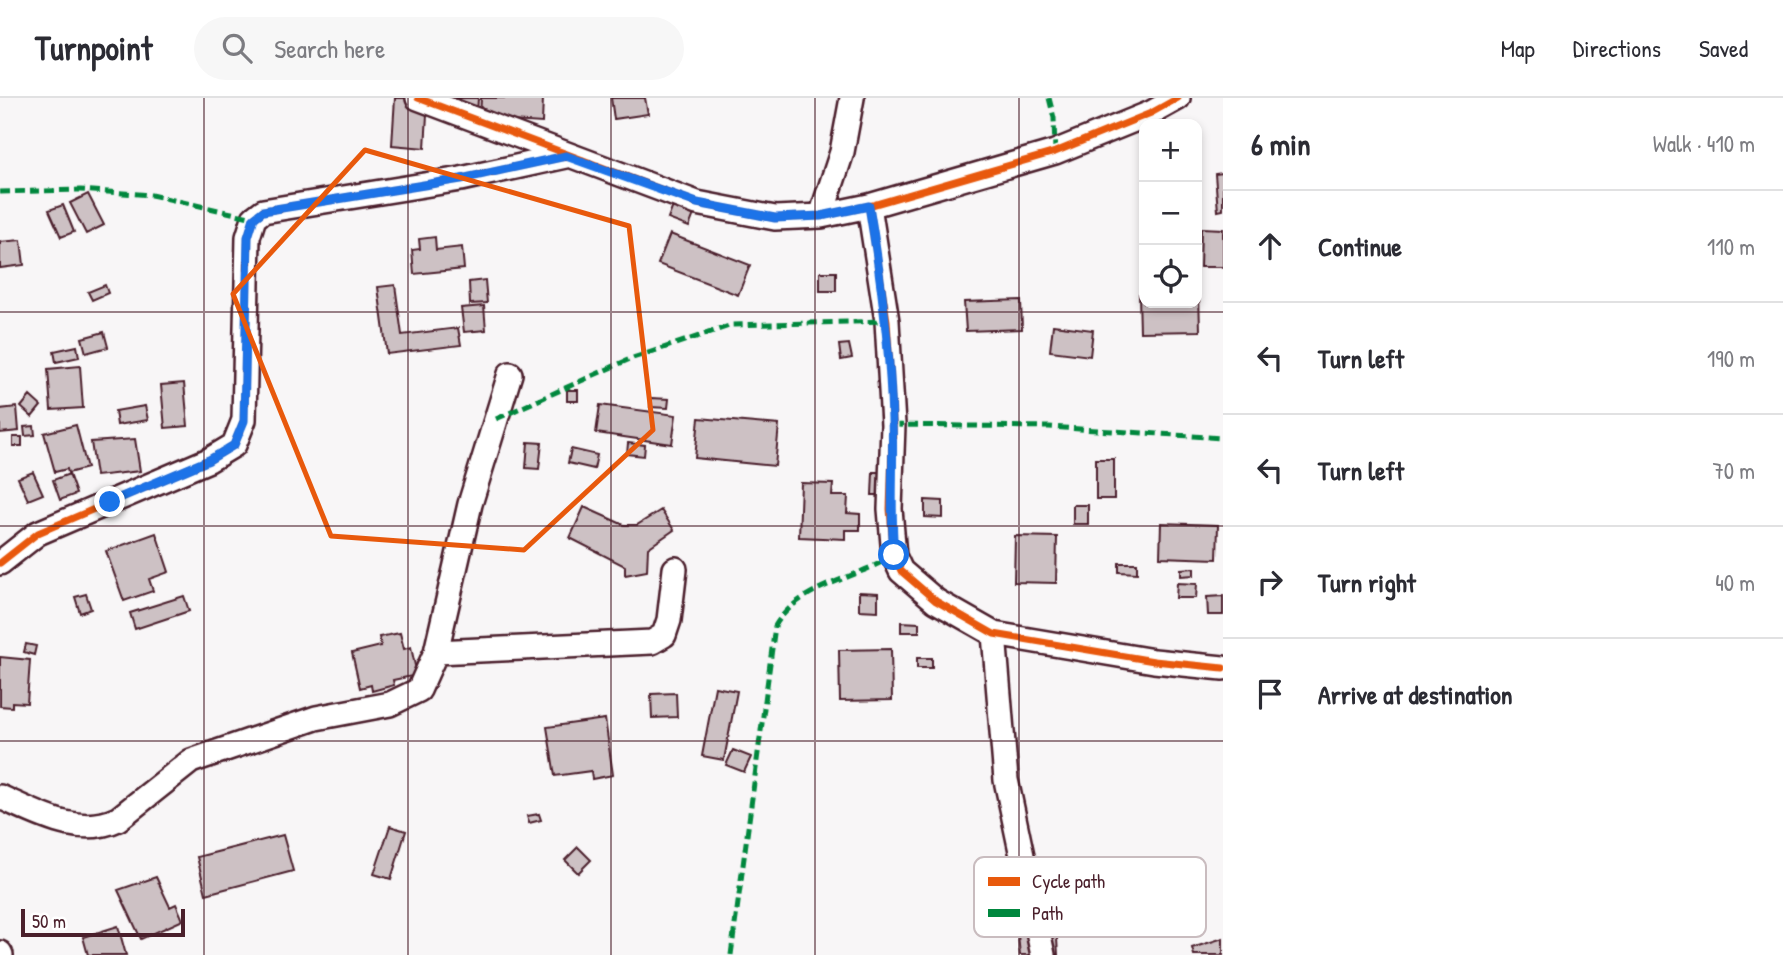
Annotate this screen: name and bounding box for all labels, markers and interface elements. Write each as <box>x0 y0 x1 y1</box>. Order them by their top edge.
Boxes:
search box <box>194 17 684 80</box>
text: Turnpoint <box>35 26 152 70</box>
icon: search <box>218 29 256 67</box>
text: Search here <box>274 31 385 66</box>
text: Map <box>1501 32 1535 64</box>
text: Directions <box>1573 32 1661 64</box>
text: Saved <box>1699 32 1748 64</box>
map controls <box>1139 119 1202 308</box>
button: + <box>1139 119 1202 182</box>
text: 6 min <box>1251 124 1311 164</box>
text: Walk · 410 m <box>1653 128 1755 159</box>
button: − <box>1139 182 1202 245</box>
icon: ahead <box>1251 227 1289 265</box>
text: Continue <box>1318 229 1402 264</box>
text: 110 m <box>1707 231 1755 262</box>
button: locate <box>1139 245 1202 308</box>
icon: left <box>1251 339 1289 377</box>
text: Turn left <box>1318 341 1404 376</box>
text: 190 m <box>1707 343 1755 374</box>
icon: left <box>1251 451 1289 489</box>
text: Turn left <box>1318 453 1404 488</box>
text: 70 m <box>1712 455 1755 486</box>
route end <box>94 486 125 517</box>
route start <box>878 539 909 570</box>
icon: right <box>1251 563 1289 601</box>
text: Turn right <box>1318 565 1416 600</box>
text: 40 m <box>1715 567 1755 598</box>
icon: arrive <box>1251 675 1289 713</box>
text: Arrive at destination <box>1318 677 1513 712</box>
legend <box>974 857 1206 937</box>
text: Cycle path <box>1032 868 1105 894</box>
text: Path <box>1032 900 1063 926</box>
scale bar <box>21 906 186 938</box>
text: 50 m <box>32 908 66 934</box>

